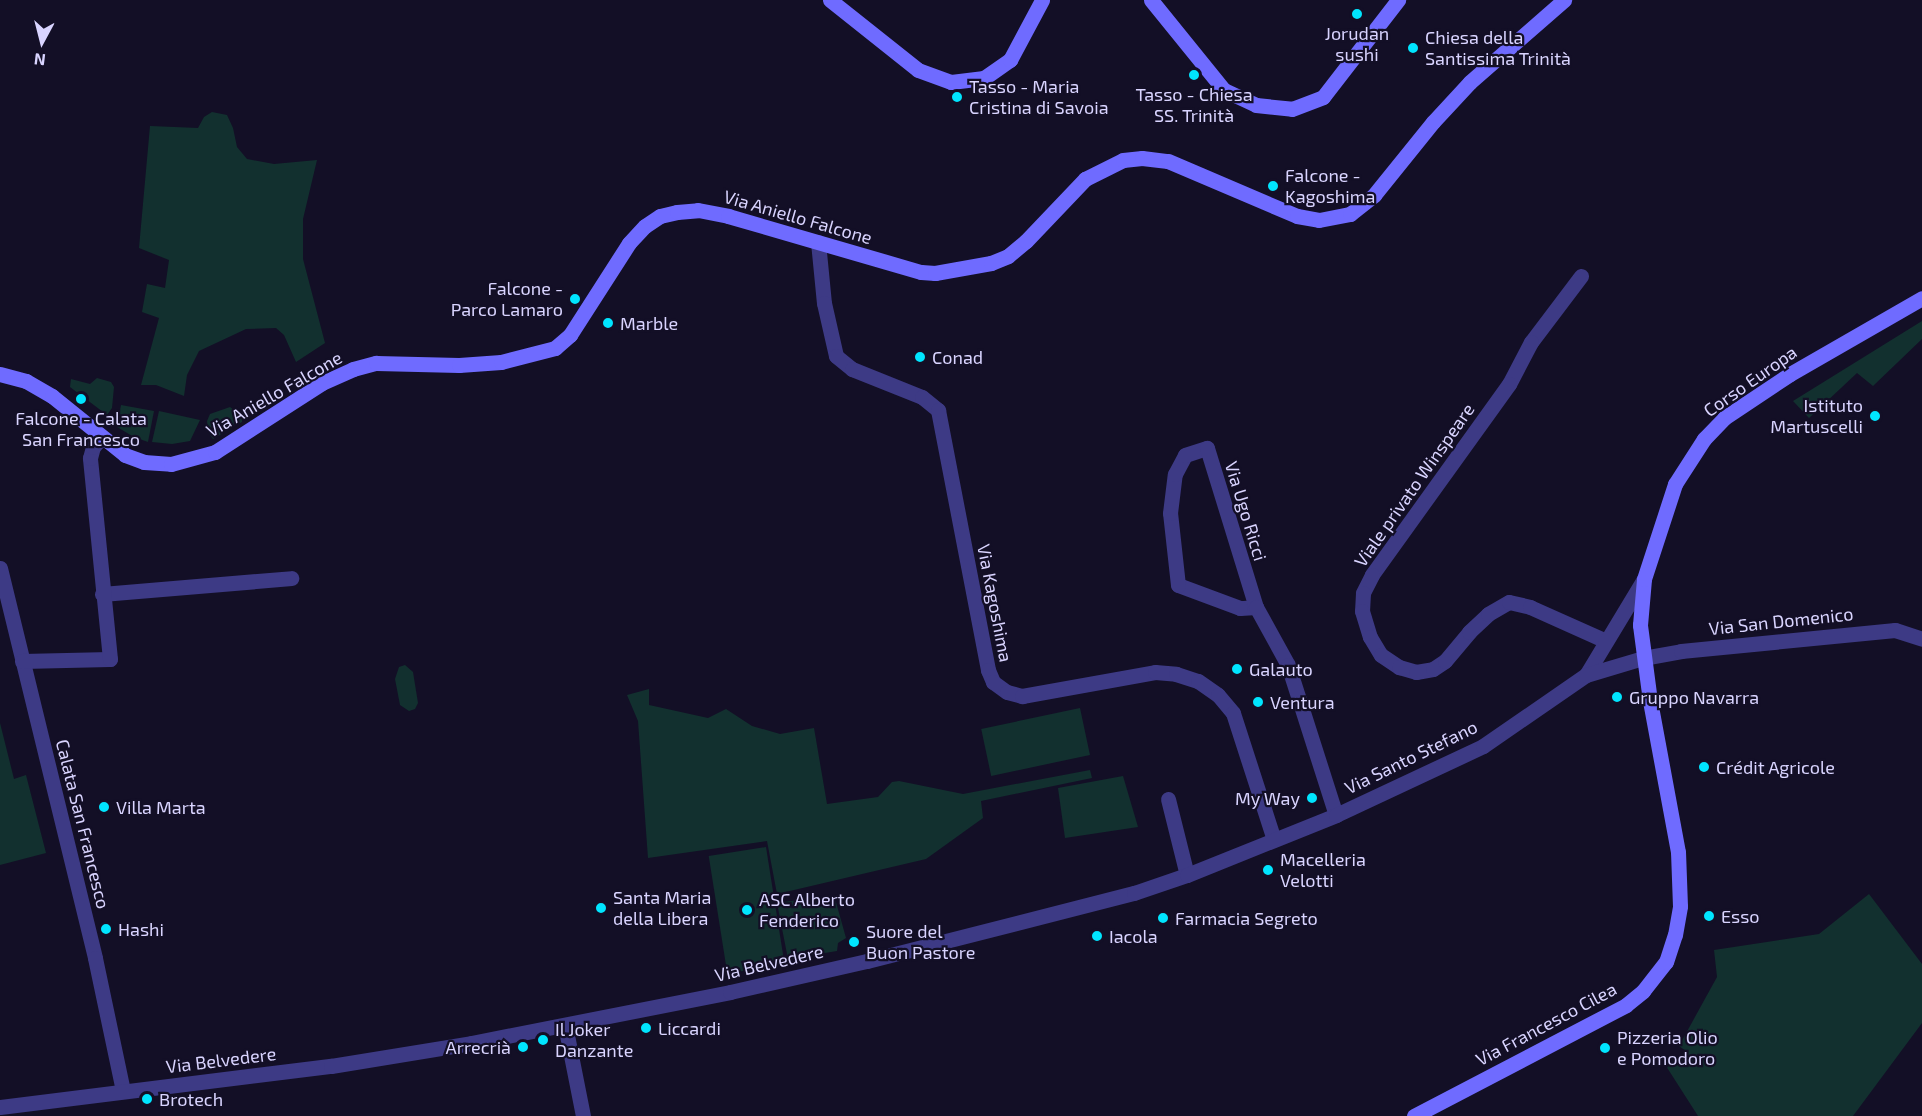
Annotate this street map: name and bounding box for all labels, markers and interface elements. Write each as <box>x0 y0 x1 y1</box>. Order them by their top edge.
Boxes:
marker: Jorudan sushi <box>1350 7 1364 21</box>
north arrow <box>12 12 72 72</box>
place label: Jorudan sushi <box>1325 23 1389 66</box>
place label: Chiesa della Santissima Trinità <box>1425 27 1571 70</box>
marker: Chiesa della Santissima Trinità <box>1406 41 1420 55</box>
text: N <box>33 50 47 70</box>
marker: Tasso - Chiesa SS. Trinità <box>1187 68 1201 82</box>
place label: Tasso - Maria Cristina di Savoia <box>969 76 1109 118</box>
place label: Tasso - Chiesa SS. Trinità <box>1135 84 1253 127</box>
marker: Tasso - Maria Cristina di Savoia <box>950 90 964 104</box>
place label: Falcone - Kagoshima <box>1285 165 1375 207</box>
marker: Falcone - Kagoshima <box>1266 179 1280 193</box>
street label: Via Aniello Falcone <box>721 185 875 249</box>
place label: Falcone - Parco Lamaro <box>451 278 563 320</box>
marker: Falcone - Parco Lamaro <box>568 292 582 306</box>
place label: Marble <box>620 312 678 334</box>
marker: Marble <box>601 316 615 330</box>
street label: Corso Europa <box>1699 341 1801 421</box>
street label: Via Aniello Falcone <box>202 346 346 442</box>
place label: Conad <box>932 346 983 368</box>
marker: Conad <box>913 350 927 364</box>
marker: Falcone - Calata San Francesco <box>74 392 88 406</box>
place label: Istituto Martuscelli <box>1770 395 1863 438</box>
street label: Viale privato Winspeare <box>1349 399 1479 571</box>
place label: Falcone - Calata San Francesco <box>15 408 147 450</box>
marker: Istituto Martuscelli <box>1868 409 1882 423</box>
street label: Via Ugo Ricci <box>1221 459 1271 563</box>
street label: Via Kagoshima <box>973 542 1017 664</box>
street label: Via San Domenico <box>1708 603 1854 639</box>
place label: Galauto <box>1249 658 1313 680</box>
marker: Galauto <box>1230 662 1244 676</box>
place label: Gruppo Navarra <box>1629 686 1759 708</box>
marker: Gruppo Navarra <box>1610 690 1624 704</box>
place label: Ventura <box>1270 691 1335 713</box>
marker: Ventura <box>1251 695 1265 709</box>
street label: Via Santo Stefano <box>1341 716 1481 798</box>
street label: Calata San Francesco <box>51 737 115 911</box>
place label: Crédit Agricole <box>1716 756 1835 778</box>
marker: Crédit Agricole <box>1697 760 1711 774</box>
place label: My Way <box>1234 787 1300 809</box>
marker: My Way <box>1305 791 1319 805</box>
place label: Villa Marta <box>116 796 206 818</box>
marker: Villa Marta <box>97 800 111 814</box>
place label: Macelleria Velotti <box>1280 849 1366 892</box>
marker: Macelleria Velotti <box>1261 863 1275 877</box>
place label: Santa Maria della Libera <box>613 887 711 930</box>
place label: ASC Alberto Fenderico <box>759 889 855 932</box>
marker: Santa Maria della Libera <box>594 901 608 915</box>
marker: ASC Alberto Fenderico <box>740 903 754 917</box>
place label: Esso <box>1721 905 1760 927</box>
place label: Farmacia Segreto <box>1175 907 1318 929</box>
marker: Esso <box>1702 909 1716 923</box>
marker: Farmacia Segreto <box>1156 911 1170 925</box>
place label: Hashi <box>118 918 164 940</box>
place label: Suore del Buon Pastore <box>866 921 975 964</box>
marker: Hashi <box>99 922 113 936</box>
place label: Iacola <box>1109 925 1158 947</box>
marker: Iacola <box>1090 929 1104 943</box>
marker: Suore del Buon Pastore <box>847 935 861 949</box>
street label: Via Belvedere <box>713 940 825 986</box>
street label: Via Francesco Cilea <box>1472 978 1620 1070</box>
place label: Liccardi <box>658 1017 721 1039</box>
place label: Il Joker Danzante <box>555 1019 633 1062</box>
marker: Liccardi <box>639 1021 653 1035</box>
place label: Pizzeria Olio e Pomodoro <box>1617 1027 1718 1070</box>
marker: Il Joker Danzante <box>536 1033 550 1047</box>
place label: Arrecrià <box>446 1036 511 1058</box>
marker: Arrecrià <box>516 1040 530 1054</box>
marker: Pizzeria Olio e Pomodoro <box>1598 1041 1612 1055</box>
street label: Via Belvedere <box>165 1043 277 1077</box>
place label: Brotech <box>159 1088 223 1110</box>
marker: Brotech <box>140 1092 154 1106</box>

